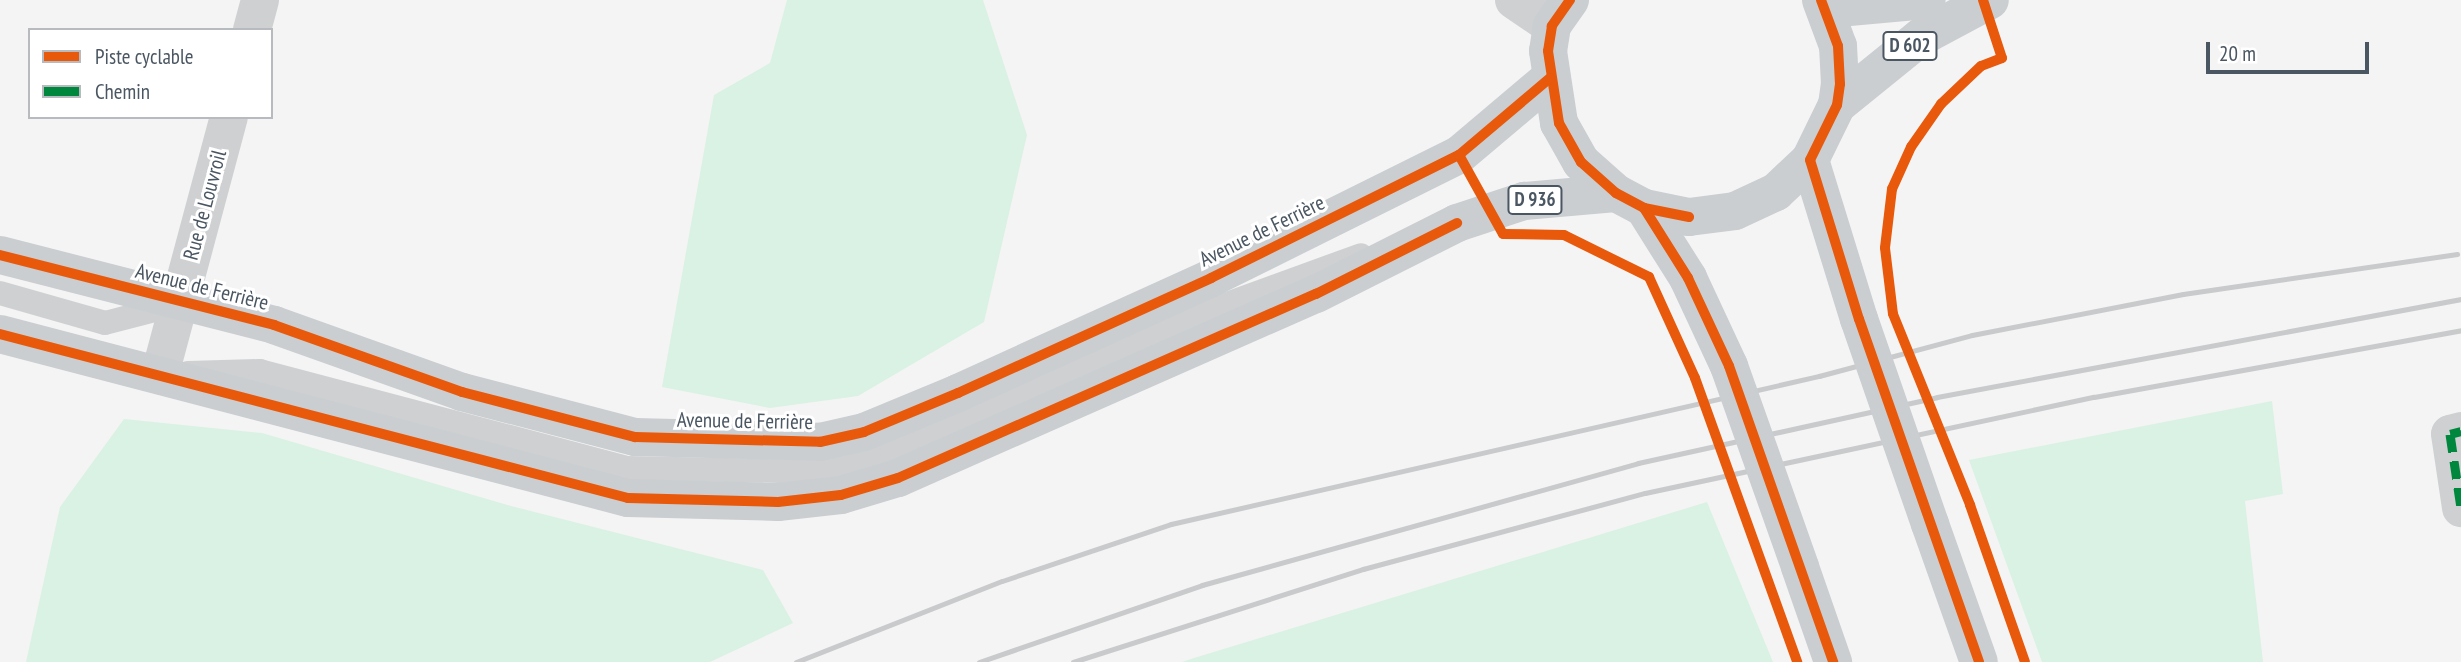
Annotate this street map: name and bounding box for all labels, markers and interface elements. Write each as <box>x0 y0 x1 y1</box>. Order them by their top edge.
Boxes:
legend <box>28 28 273 119</box>
scale bar <box>2209 28 2372 72</box>
road number: D 602 <box>1882 30 1938 61</box>
text: 20 m <box>2219 40 2256 67</box>
text: Piste cyclable <box>95 43 193 70</box>
text: Chemin <box>95 78 150 105</box>
street label: Rue de Louvroil <box>178 147 232 263</box>
road number: D 936 <box>1507 184 1563 216</box>
street label: Avenue de Ferrière <box>1195 190 1329 272</box>
street label: Avenue de Ferrière <box>133 258 271 316</box>
street label: Avenue de Ferrière <box>677 407 813 435</box>

